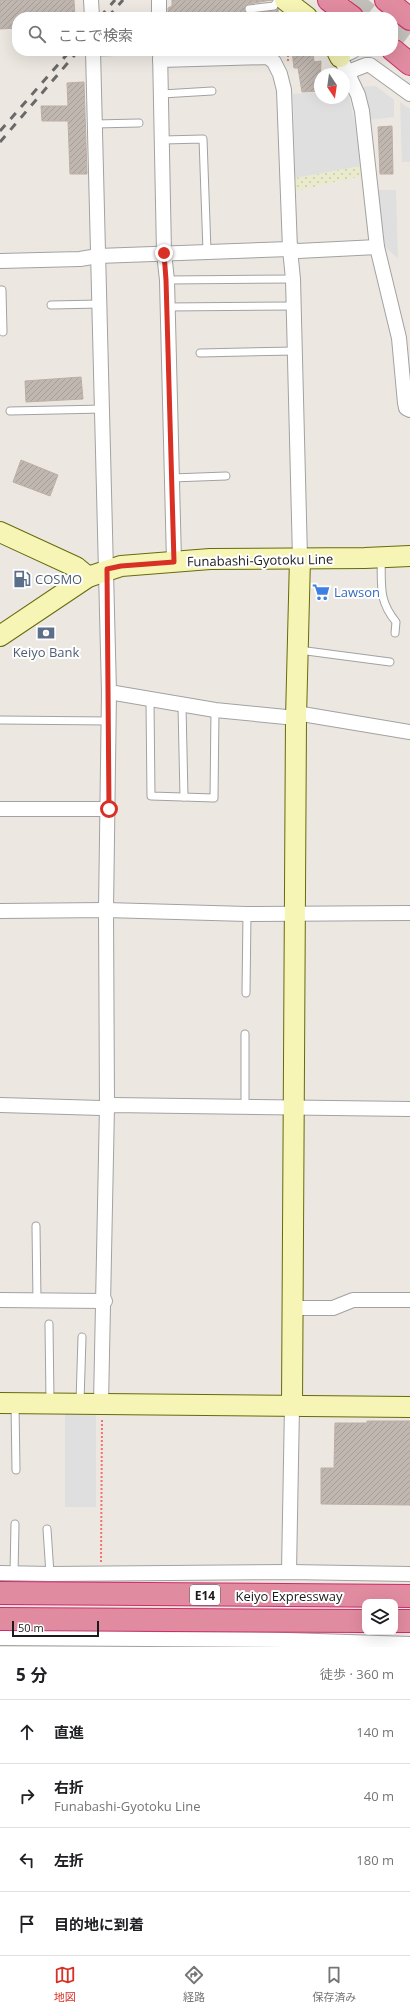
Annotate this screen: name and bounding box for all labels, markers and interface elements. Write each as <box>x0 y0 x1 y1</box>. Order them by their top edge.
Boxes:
search box <box>12 12 398 56</box>
icon: search <box>26 23 48 45</box>
text: ここで検索 <box>58 25 133 45</box>
north arrow <box>314 68 350 104</box>
route end <box>155 244 173 262</box>
street label: Funabashi-Gyotoku Line <box>187 550 333 570</box>
fuel station icon: COSMO <box>12 569 32 589</box>
place label: COSMO <box>35 570 82 588</box>
supermarket icon: Lawson <box>311 582 331 602</box>
place label: Lawson <box>334 583 380 601</box>
bank icon: Keiyo Bank <box>36 623 56 643</box>
place label: Keiyo Bank <box>13 643 80 661</box>
route start <box>100 800 118 818</box>
road number: E14 <box>190 1585 220 1605</box>
street label: Keiyo Expressway <box>235 1587 343 1605</box>
map controls <box>362 1599 398 1635</box>
button: layers <box>362 1599 398 1635</box>
scale bar <box>12 1619 99 1638</box>
text: 50 m <box>18 1620 44 1635</box>
text: 5 分 <box>16 1663 47 1686</box>
text: 徒歩 · 360 m <box>320 1665 394 1683</box>
icon: ahead <box>16 1721 38 1743</box>
text: 直進 <box>54 1722 84 1742</box>
text: 140 m <box>356 1723 394 1741</box>
text: 右折 <box>54 1777 84 1797</box>
icon: right <box>16 1785 38 1807</box>
text: 40 m <box>364 1787 394 1805</box>
text: Funabashi-Gyotoku Line <box>54 1797 200 1815</box>
icon: left <box>16 1849 38 1871</box>
text: 左折 <box>54 1850 84 1870</box>
text: 180 m <box>356 1851 394 1869</box>
icon: arrive <box>16 1913 38 1935</box>
text: 目的地に到着 <box>54 1914 144 1934</box>
tab: 地図 <box>54 1964 76 2004</box>
tab: 経路 <box>183 1964 205 2004</box>
tab: 保存済み <box>312 1964 356 2004</box>

